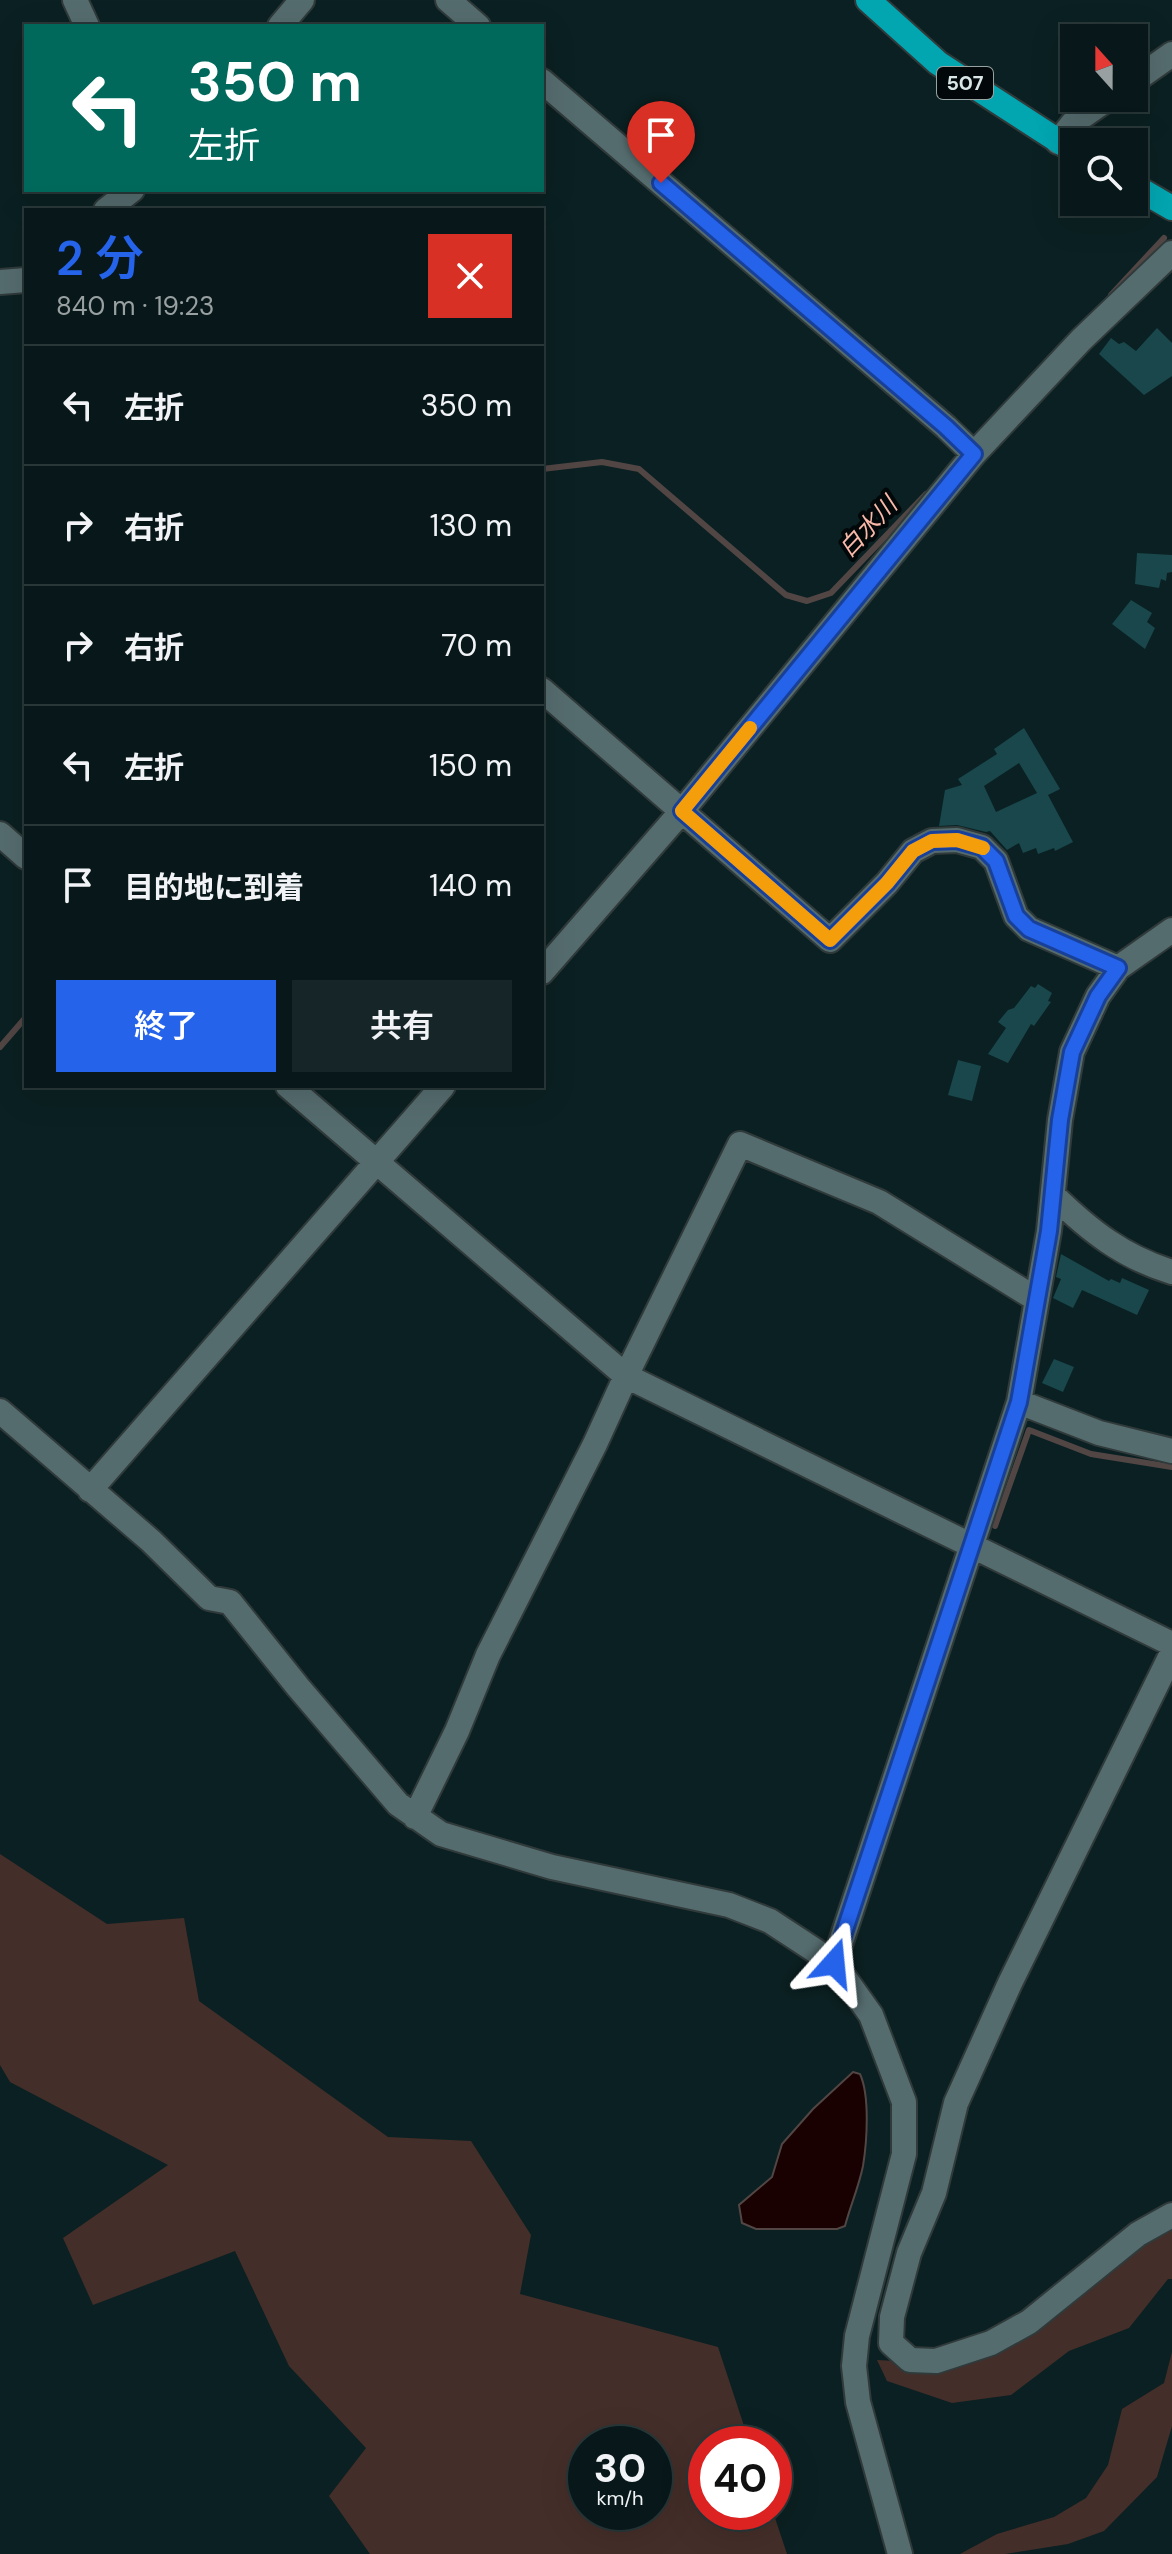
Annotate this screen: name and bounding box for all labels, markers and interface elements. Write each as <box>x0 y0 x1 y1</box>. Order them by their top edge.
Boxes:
north arrow <box>1060 24 1148 112</box>
map controls <box>1060 24 1148 216</box>
text: 350 m <box>188 45 362 118</box>
icon: left <box>56 56 160 160</box>
road number: 507 <box>937 67 993 99</box>
pin <box>627 101 695 183</box>
icon: arrive <box>639 113 683 157</box>
text: 左折 <box>188 122 260 169</box>
button: search <box>1060 128 1148 216</box>
text: 2 分 <box>56 227 143 290</box>
button: close <box>428 234 512 318</box>
text: 840 m · 19:23 <box>56 289 214 323</box>
icon: left <box>56 383 100 427</box>
text: 350 m <box>421 386 512 425</box>
text: 左折 <box>124 388 184 427</box>
water label: 白水川 <box>832 488 906 564</box>
icon: right <box>56 503 100 547</box>
text: 130 m <box>430 506 512 545</box>
text: 右折 <box>124 508 184 547</box>
icon: right <box>56 623 100 667</box>
text: 70 m <box>441 626 512 665</box>
text: 右折 <box>124 628 184 667</box>
icon: left <box>56 743 100 787</box>
text: 150 m <box>429 746 512 785</box>
text: 左折 <box>124 748 184 787</box>
icon: arrive <box>56 863 100 907</box>
text: 140 m <box>429 866 512 905</box>
text: 目的地に到着 <box>124 868 304 907</box>
button: 終了 <box>56 980 276 1072</box>
button: 共有 <box>292 980 512 1072</box>
position arrow <box>792 1921 876 2005</box>
speed limit sign: 40 <box>688 2426 792 2530</box>
text: 30 <box>594 2442 646 2494</box>
text: km/h <box>596 2485 644 2511</box>

